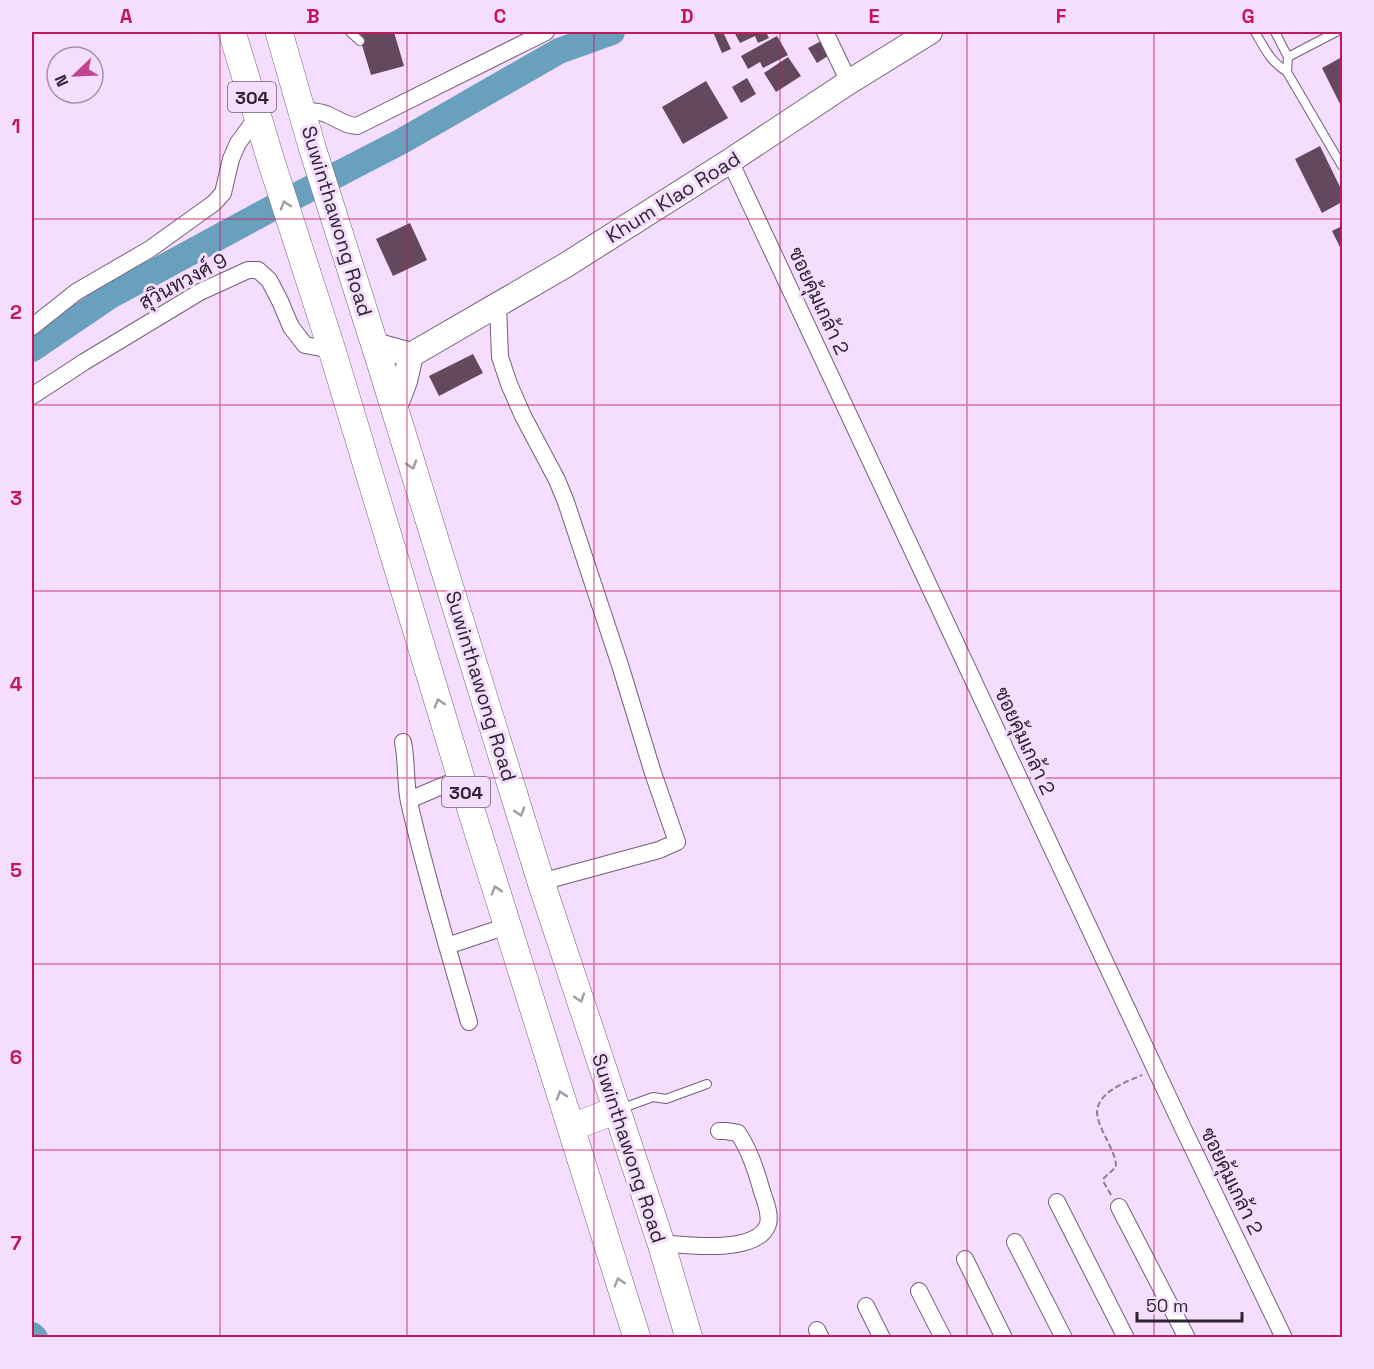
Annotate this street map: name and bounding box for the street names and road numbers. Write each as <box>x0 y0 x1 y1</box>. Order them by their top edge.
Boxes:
road number: 304 <box>228 82 276 112</box>
street label: Suwinthawong Road <box>296 123 378 319</box>
street label: Khum Klao Road <box>601 145 745 249</box>
street label: ซอยคุ้มเกล้า 2 <box>782 243 855 360</box>
street label: สุวินทวงศ์ 9 <box>134 246 232 316</box>
street label: Suwinthawong Road <box>440 588 522 784</box>
street label: ซอยคุ้มเกล้า 2 <box>988 683 1061 800</box>
road number: 304 <box>442 777 490 807</box>
street label: Suwinthawong Road <box>586 1050 672 1246</box>
street label: ซอยคุ้มเกล้า 2 <box>1194 1123 1269 1239</box>

